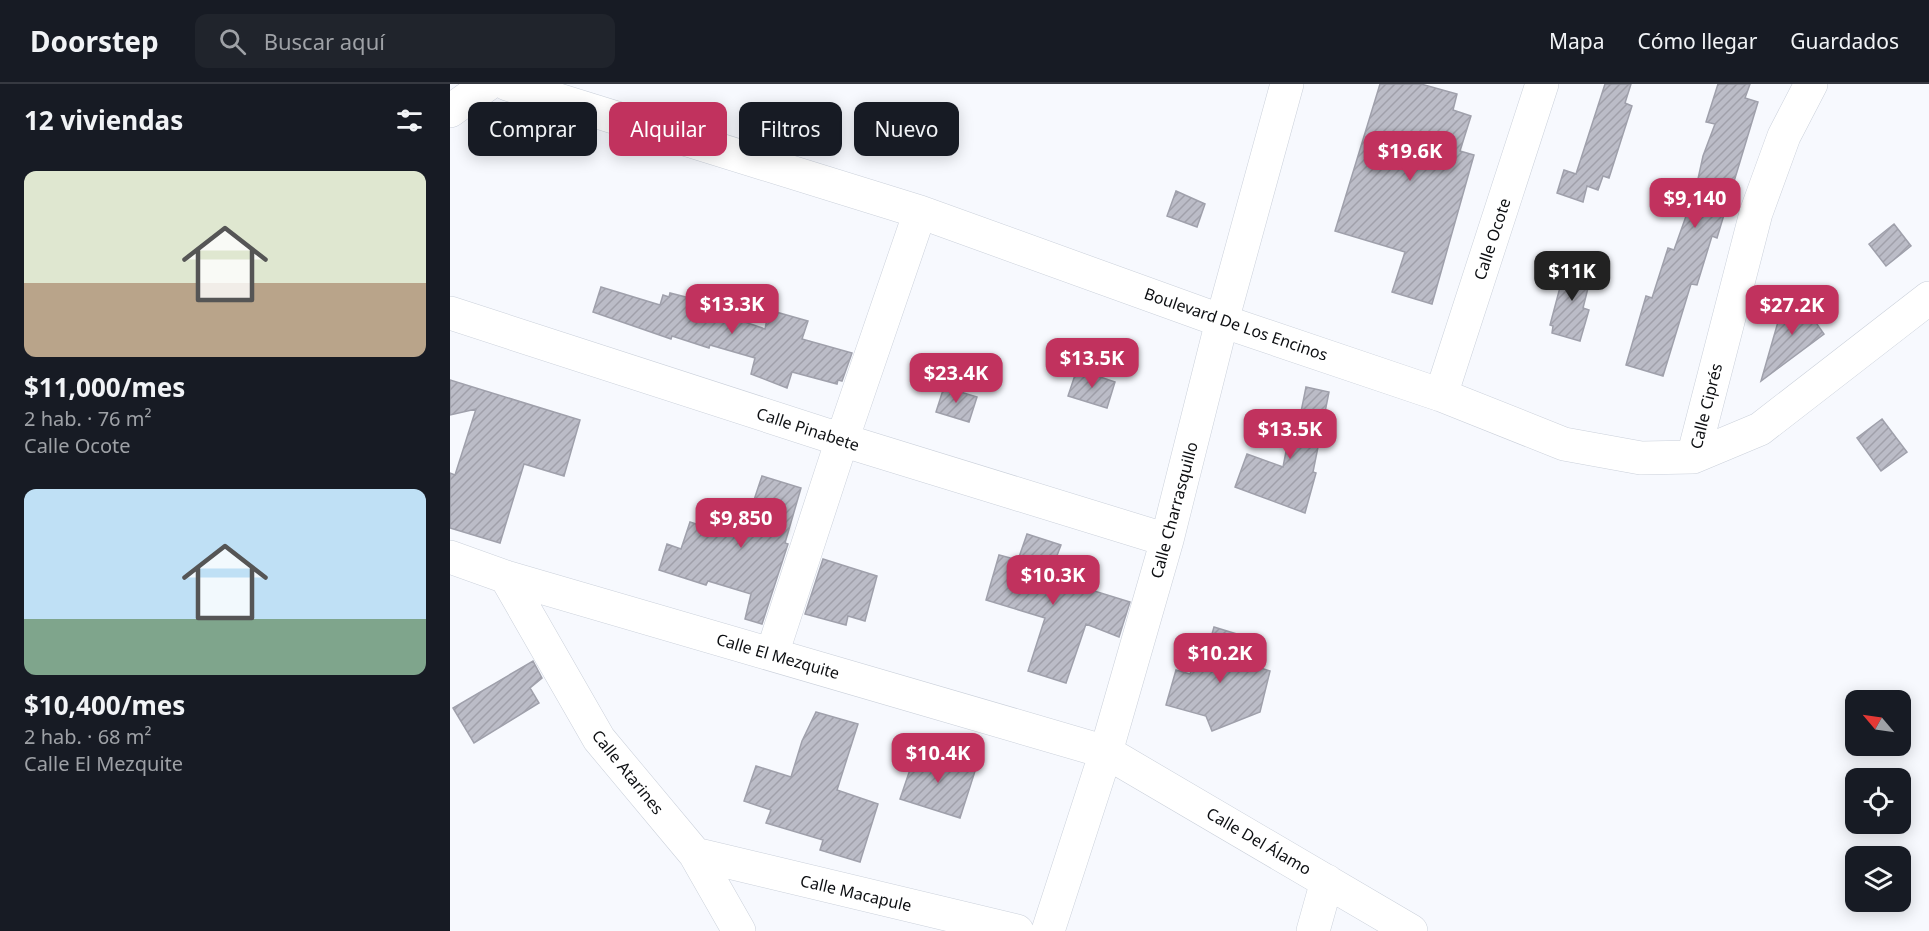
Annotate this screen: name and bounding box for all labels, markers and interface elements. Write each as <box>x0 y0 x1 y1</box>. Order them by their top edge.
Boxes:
search box <box>195 14 615 68</box>
text: Doorstep <box>30 22 159 60</box>
icon: search <box>216 25 249 58</box>
text: Buscar aquí <box>264 26 385 56</box>
text: Mapa <box>1549 27 1604 55</box>
text: Cómo llegar <box>1637 27 1757 55</box>
text: Guardados <box>1790 27 1899 55</box>
text: 12 viviendas <box>24 102 183 138</box>
chip: Comprar <box>468 102 597 156</box>
chip: Alquilar <box>609 102 727 156</box>
chip: Filtros <box>739 102 842 156</box>
chip: Nuevo <box>854 102 959 156</box>
icon: filters <box>393 104 426 137</box>
pin: $19.6K <box>1361 131 1459 182</box>
text: $19.6K <box>1378 137 1442 164</box>
pin: $9,140 <box>1646 178 1744 229</box>
text: $9,140 <box>1664 184 1726 211</box>
street label: Calle Ocote <box>1468 195 1516 283</box>
icon: home <box>171 210 279 318</box>
pin: $11K <box>1536 251 1608 302</box>
text: $11K <box>1548 257 1596 284</box>
street label: Boulevard De Los Encinos <box>1141 282 1331 366</box>
pin: $13.3K <box>683 284 781 335</box>
pin: $27.2K <box>1743 285 1841 336</box>
text: $13.3K <box>700 290 764 317</box>
text: $27.2K <box>1760 291 1824 318</box>
pin: $13.5K <box>1043 338 1141 389</box>
text: $13.5K <box>1060 344 1124 371</box>
pin: $23.4K <box>907 353 1005 404</box>
text: $23.4K <box>924 359 988 386</box>
street label: Calle Ciprés <box>1685 361 1727 451</box>
text: $11,000/mes <box>24 369 185 405</box>
street label: Calle Pinabete <box>754 402 862 456</box>
text: 2 hab. · 76 m² <box>24 405 151 432</box>
pin: $13.5K <box>1241 409 1339 460</box>
text: $13.5K <box>1258 415 1322 442</box>
text: Calle Ocote <box>24 432 130 459</box>
street label: Calle Charrasquillo <box>1145 439 1203 581</box>
pin: $9,850 <box>692 498 790 549</box>
text: $9,850 <box>710 504 772 531</box>
icon: home <box>171 528 279 636</box>
pin: $10.3K <box>1004 555 1102 606</box>
text: $10.3K <box>1021 561 1085 588</box>
street label: Calle El Mezquite <box>714 628 842 684</box>
pin: $10.2K <box>1171 633 1269 684</box>
text: $10.2K <box>1188 639 1252 666</box>
text: $10,400/mes <box>24 687 185 723</box>
north arrow <box>1845 690 1911 756</box>
map controls <box>1845 690 1911 912</box>
text: 2 hab. · 68 m² <box>24 723 151 750</box>
street label: Calle Atarines <box>587 725 669 819</box>
pin: $10.4K <box>889 733 987 784</box>
text: $10.4K <box>906 739 970 766</box>
text: Calle El Mezquite <box>24 750 183 777</box>
button: locate <box>1845 768 1911 834</box>
street label: Calle Del Álamo <box>1203 802 1315 880</box>
button: layers <box>1845 846 1911 912</box>
street label: Calle Macapule <box>798 870 914 916</box>

